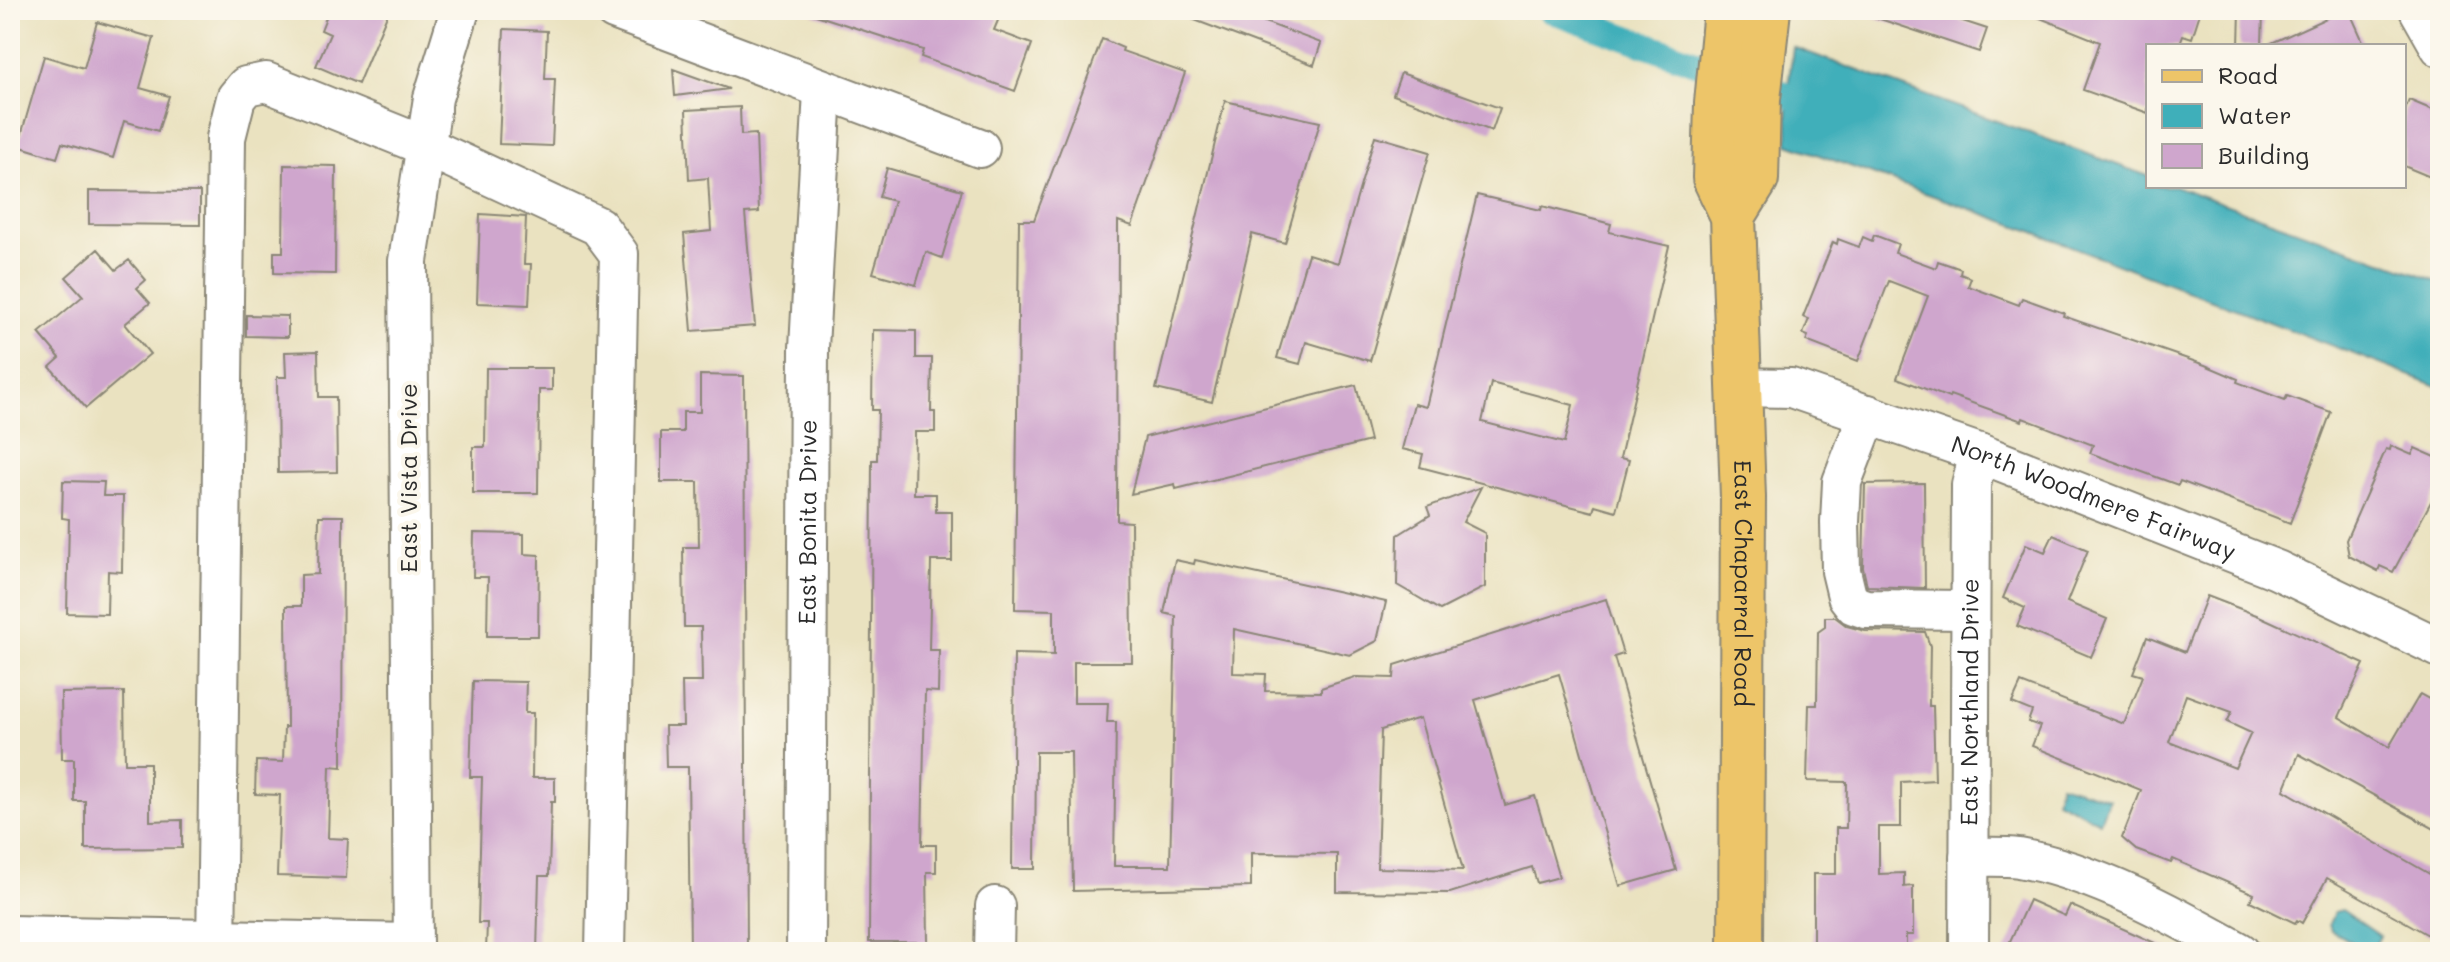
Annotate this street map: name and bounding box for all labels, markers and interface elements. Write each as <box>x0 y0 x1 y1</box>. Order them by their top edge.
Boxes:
legend <box>2146 44 2406 188</box>
text: Road <box>2218 59 2278 90</box>
text: Water <box>2218 99 2292 130</box>
text: Building <box>2218 139 2309 170</box>
street label: East Vista Drive <box>392 383 423 573</box>
street label: East Bonita Drive <box>791 419 823 625</box>
street label: North Woodmere Fairway <box>1948 428 2241 566</box>
street label: East Chaparral Road <box>1728 459 1760 707</box>
street label: East Northland Drive <box>1953 578 1985 826</box>

